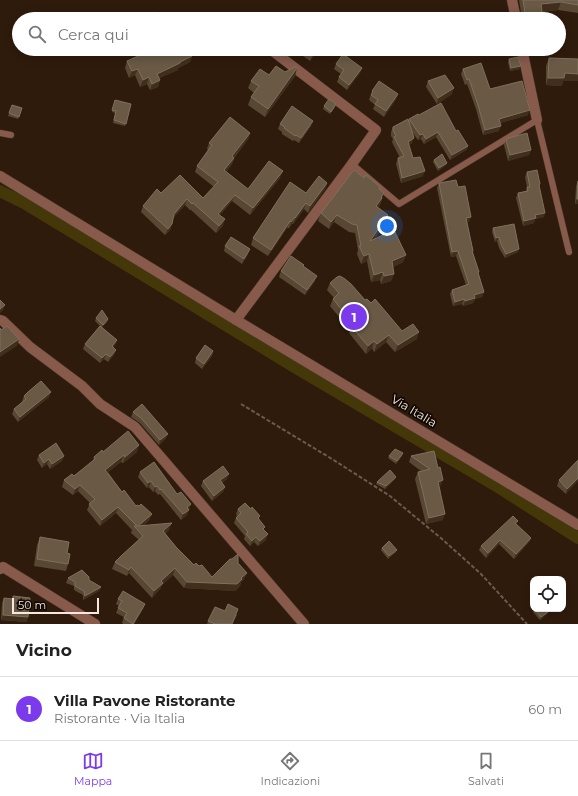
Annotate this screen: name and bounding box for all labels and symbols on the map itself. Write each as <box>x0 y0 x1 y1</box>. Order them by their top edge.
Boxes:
your location <box>377 216 397 236</box>
pin: 1 <box>341 302 367 332</box>
street label: Via Italia <box>389 391 440 430</box>
scale bar <box>12 596 99 615</box>

